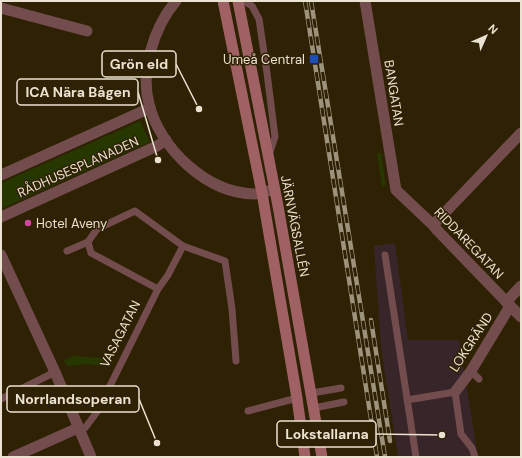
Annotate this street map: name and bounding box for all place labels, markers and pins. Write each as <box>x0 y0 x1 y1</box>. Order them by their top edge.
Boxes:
callout: Grön eld <box>102 51 176 77</box>
place label: Umeå Central <box>223 51 305 68</box>
marker: Umeå Central <box>308 53 320 65</box>
callout: ICA Nära Bågen <box>17 79 138 105</box>
place label: Hotel Aveny <box>36 215 107 232</box>
marker: Hotel Aveny <box>23 218 33 228</box>
callout: Norrlandsoperan <box>7 386 139 412</box>
callout: Lokstallarna <box>277 421 376 447</box>

